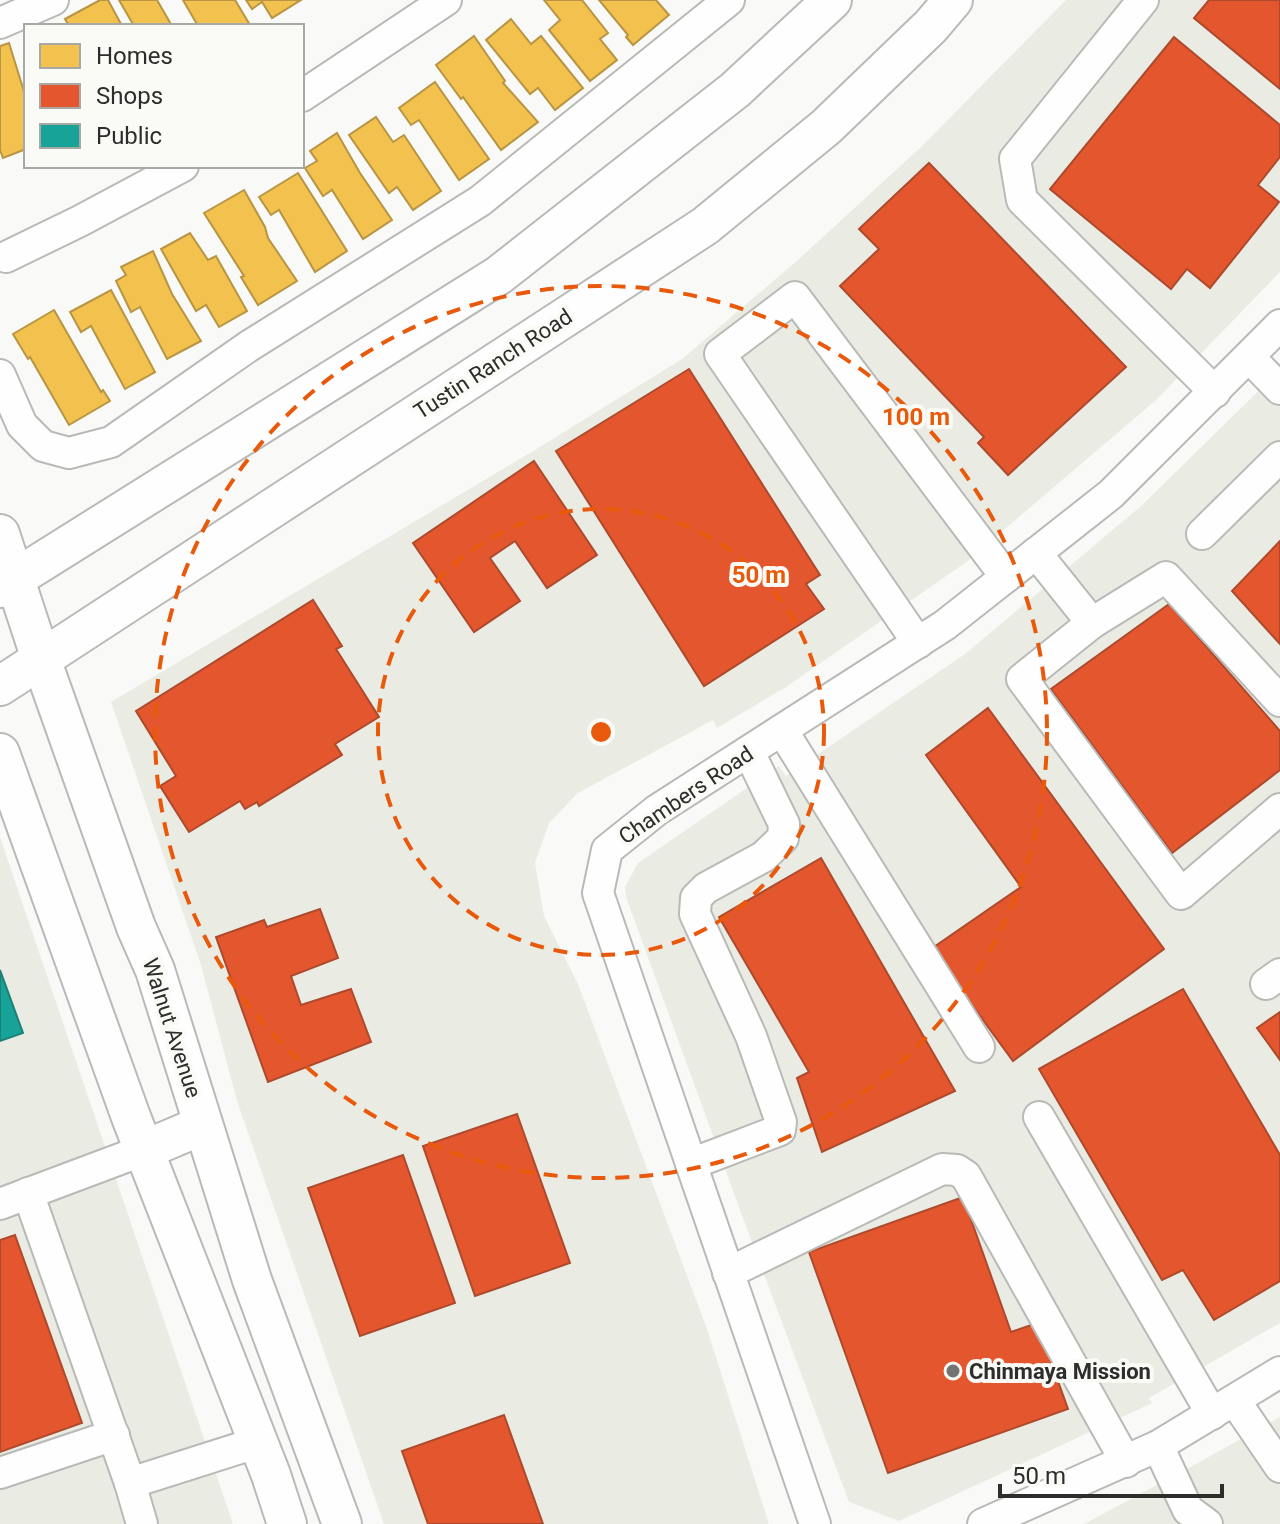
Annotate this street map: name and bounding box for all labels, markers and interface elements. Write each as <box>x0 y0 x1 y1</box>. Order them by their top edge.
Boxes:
legend <box>24 24 304 168</box>
text: Homes <box>96 42 173 70</box>
text: Shops <box>96 82 163 110</box>
text: Public <box>96 122 162 150</box>
street label: Tustin Ranch Road <box>409 304 577 424</box>
text: 100 m <box>882 403 950 431</box>
text: 50 m <box>732 561 786 589</box>
centre of rings <box>587 718 615 746</box>
street label: Chambers Road <box>614 741 758 849</box>
street label: Walnut Avenue <box>138 955 206 1101</box>
place label: Chinmaya Mission <box>969 1359 1151 1384</box>
marker: Chinmaya Mission <box>944 1362 962 1380</box>
scale bar <box>1000 1448 1222 1498</box>
text: 50 m <box>1012 1462 1066 1490</box>

